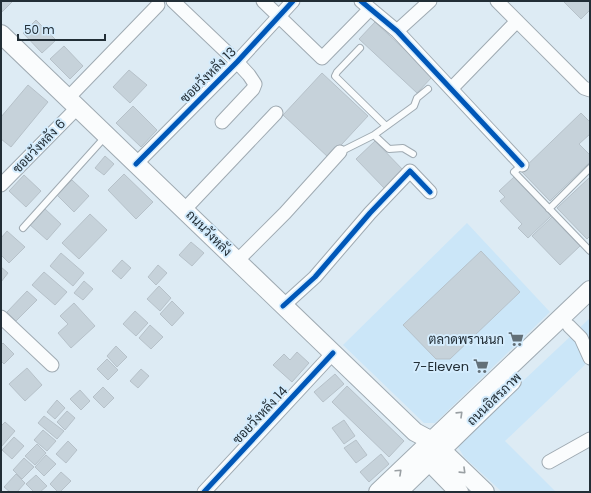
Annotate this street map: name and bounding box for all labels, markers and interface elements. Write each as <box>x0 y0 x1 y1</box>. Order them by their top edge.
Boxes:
scale bar <box>18 16 105 42</box>
text: 50 m <box>24 21 55 38</box>
street label: ซอยวังหลัง 13 <box>176 43 240 107</box>
street label: ซอยวังหลัง 6 <box>8 115 70 177</box>
street label: ถนนวังหลัง <box>182 206 236 260</box>
place label: ตลาดพรานนก <box>429 330 504 349</box>
supermarket icon: ตลาดพรานนก <box>507 330 525 348</box>
place label: 7-Eleven <box>413 357 469 376</box>
supermarket icon: 7-Eleven <box>472 357 490 375</box>
street label: ถนนอิสรภาพ <box>462 368 526 430</box>
street label: ซอยวังหลัง 14 <box>228 382 292 448</box>
one-way arrow <box>455 411 463 419</box>
one-way arrow <box>459 466 466 473</box>
one-way arrow <box>394 469 402 477</box>

